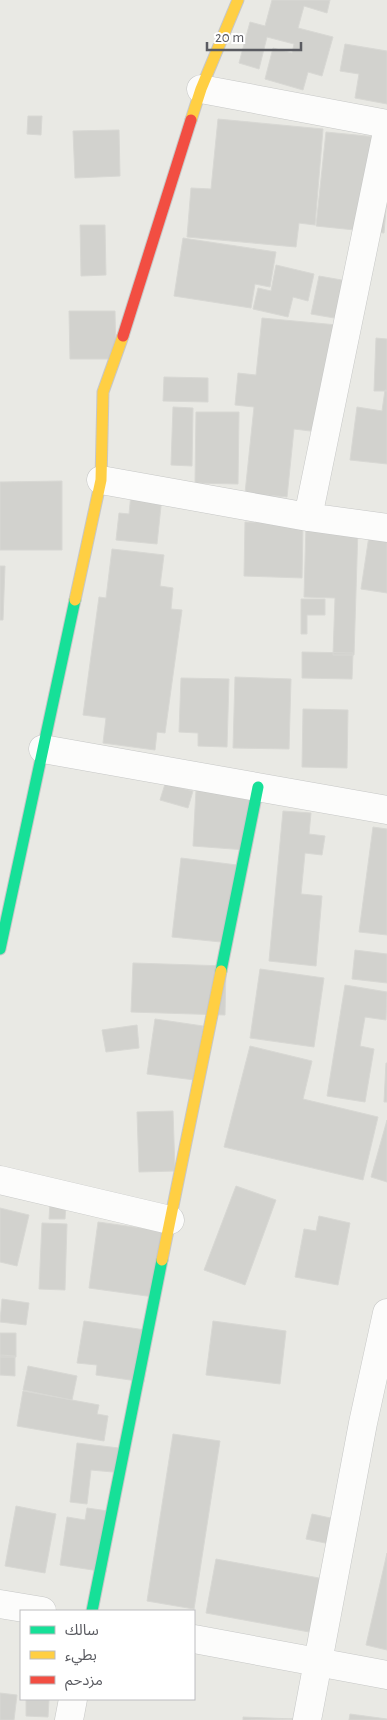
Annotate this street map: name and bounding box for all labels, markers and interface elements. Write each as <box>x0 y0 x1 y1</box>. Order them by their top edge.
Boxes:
scale bar <box>207 20 301 52</box>
text: 20 m <box>215 30 244 45</box>
legend <box>20 1610 195 1700</box>
text: سالك <box>65 1623 99 1638</box>
text: بطيء <box>65 1648 97 1666</box>
text: مزدحم <box>65 1673 103 1691</box>

